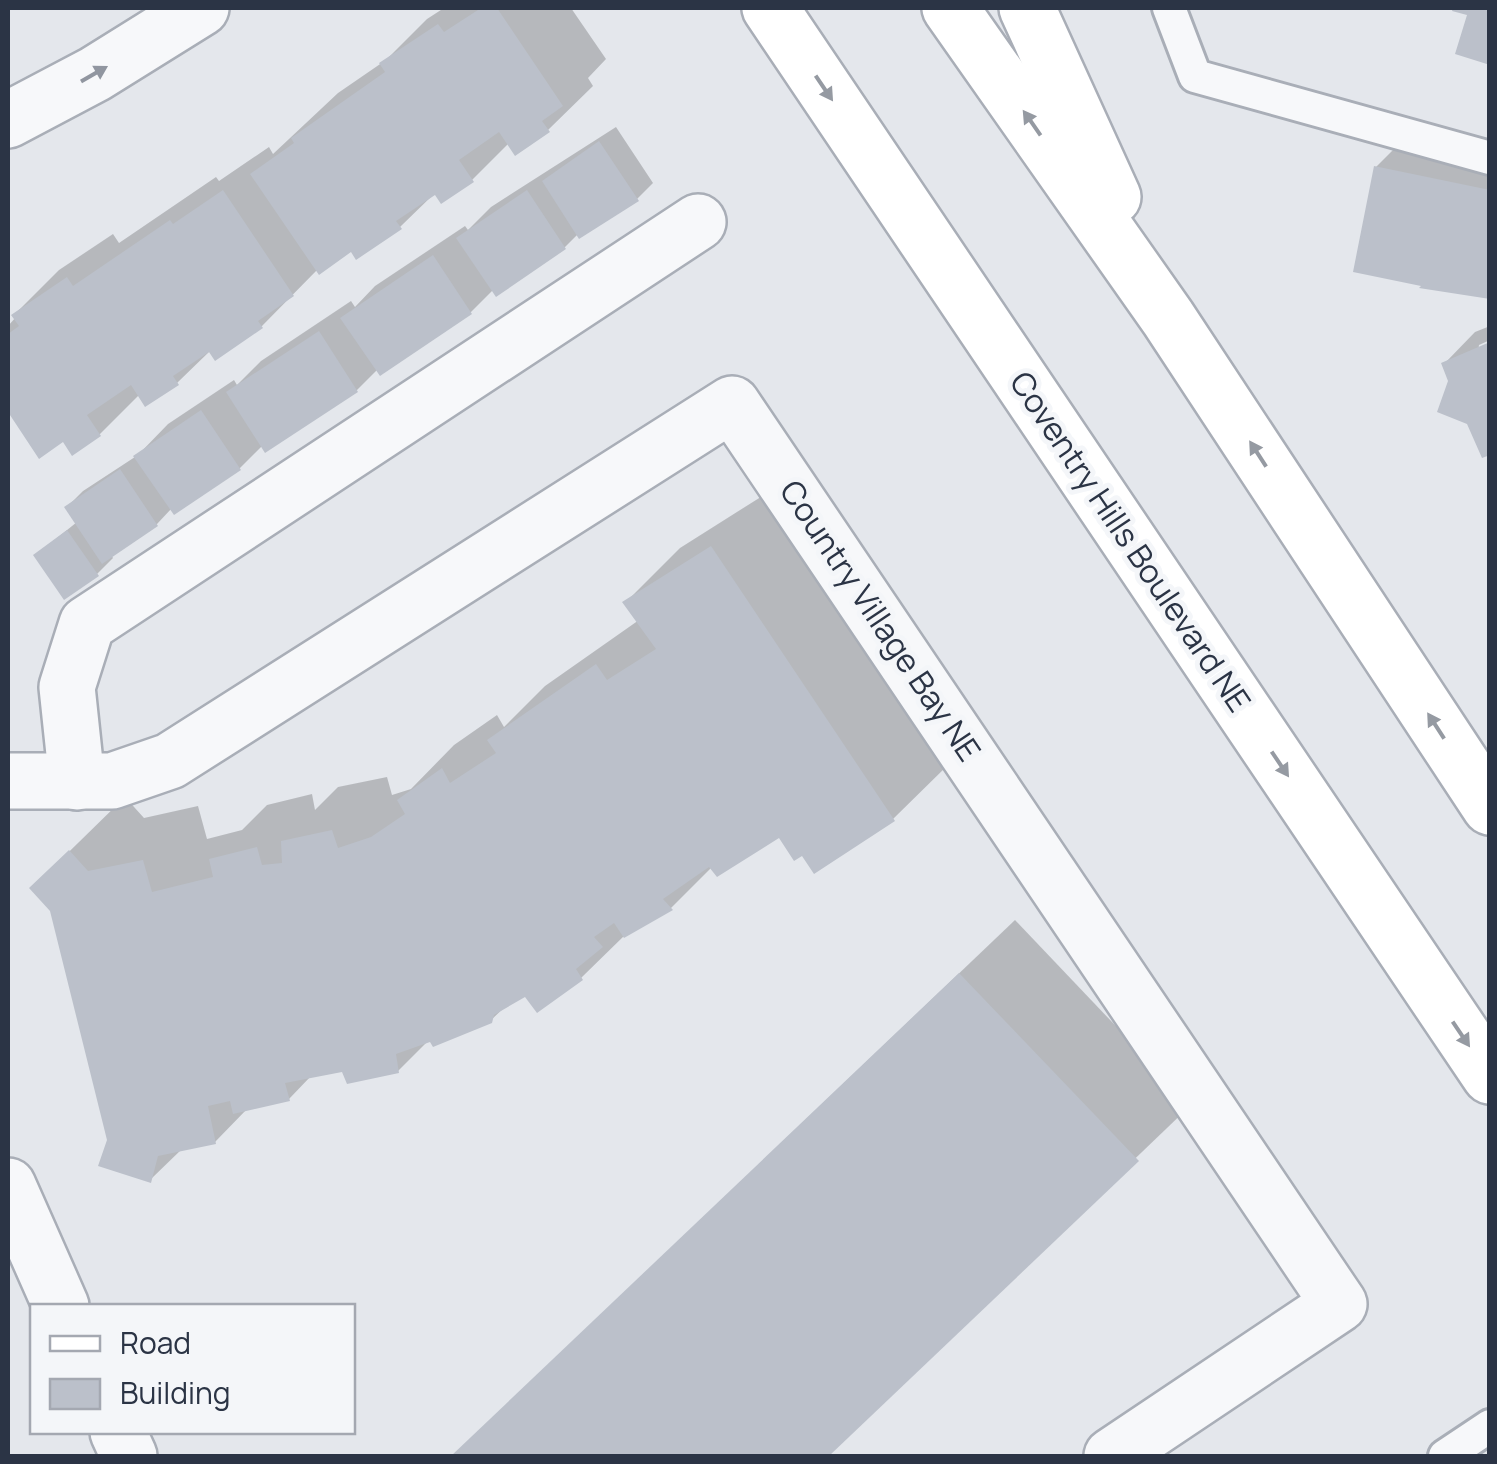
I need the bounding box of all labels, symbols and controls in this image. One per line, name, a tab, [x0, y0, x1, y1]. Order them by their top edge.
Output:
one-way arrow	[80, 66, 108, 84]
one-way arrow	[814, 75, 833, 102]
one-way arrow	[1022, 110, 1042, 137]
street label: Coventry Hills Boulevard NE	[1000, 363, 1261, 720]
one-way arrow	[1249, 440, 1267, 468]
street label: Country Village Bay NE	[770, 471, 991, 770]
one-way arrow	[1427, 712, 1446, 739]
one-way arrow	[1270, 751, 1288, 778]
one-way arrow	[1452, 1020, 1470, 1047]
legend	[30, 1304, 355, 1434]
text: Road	[120, 1322, 191, 1363]
text: Building	[120, 1372, 231, 1413]

